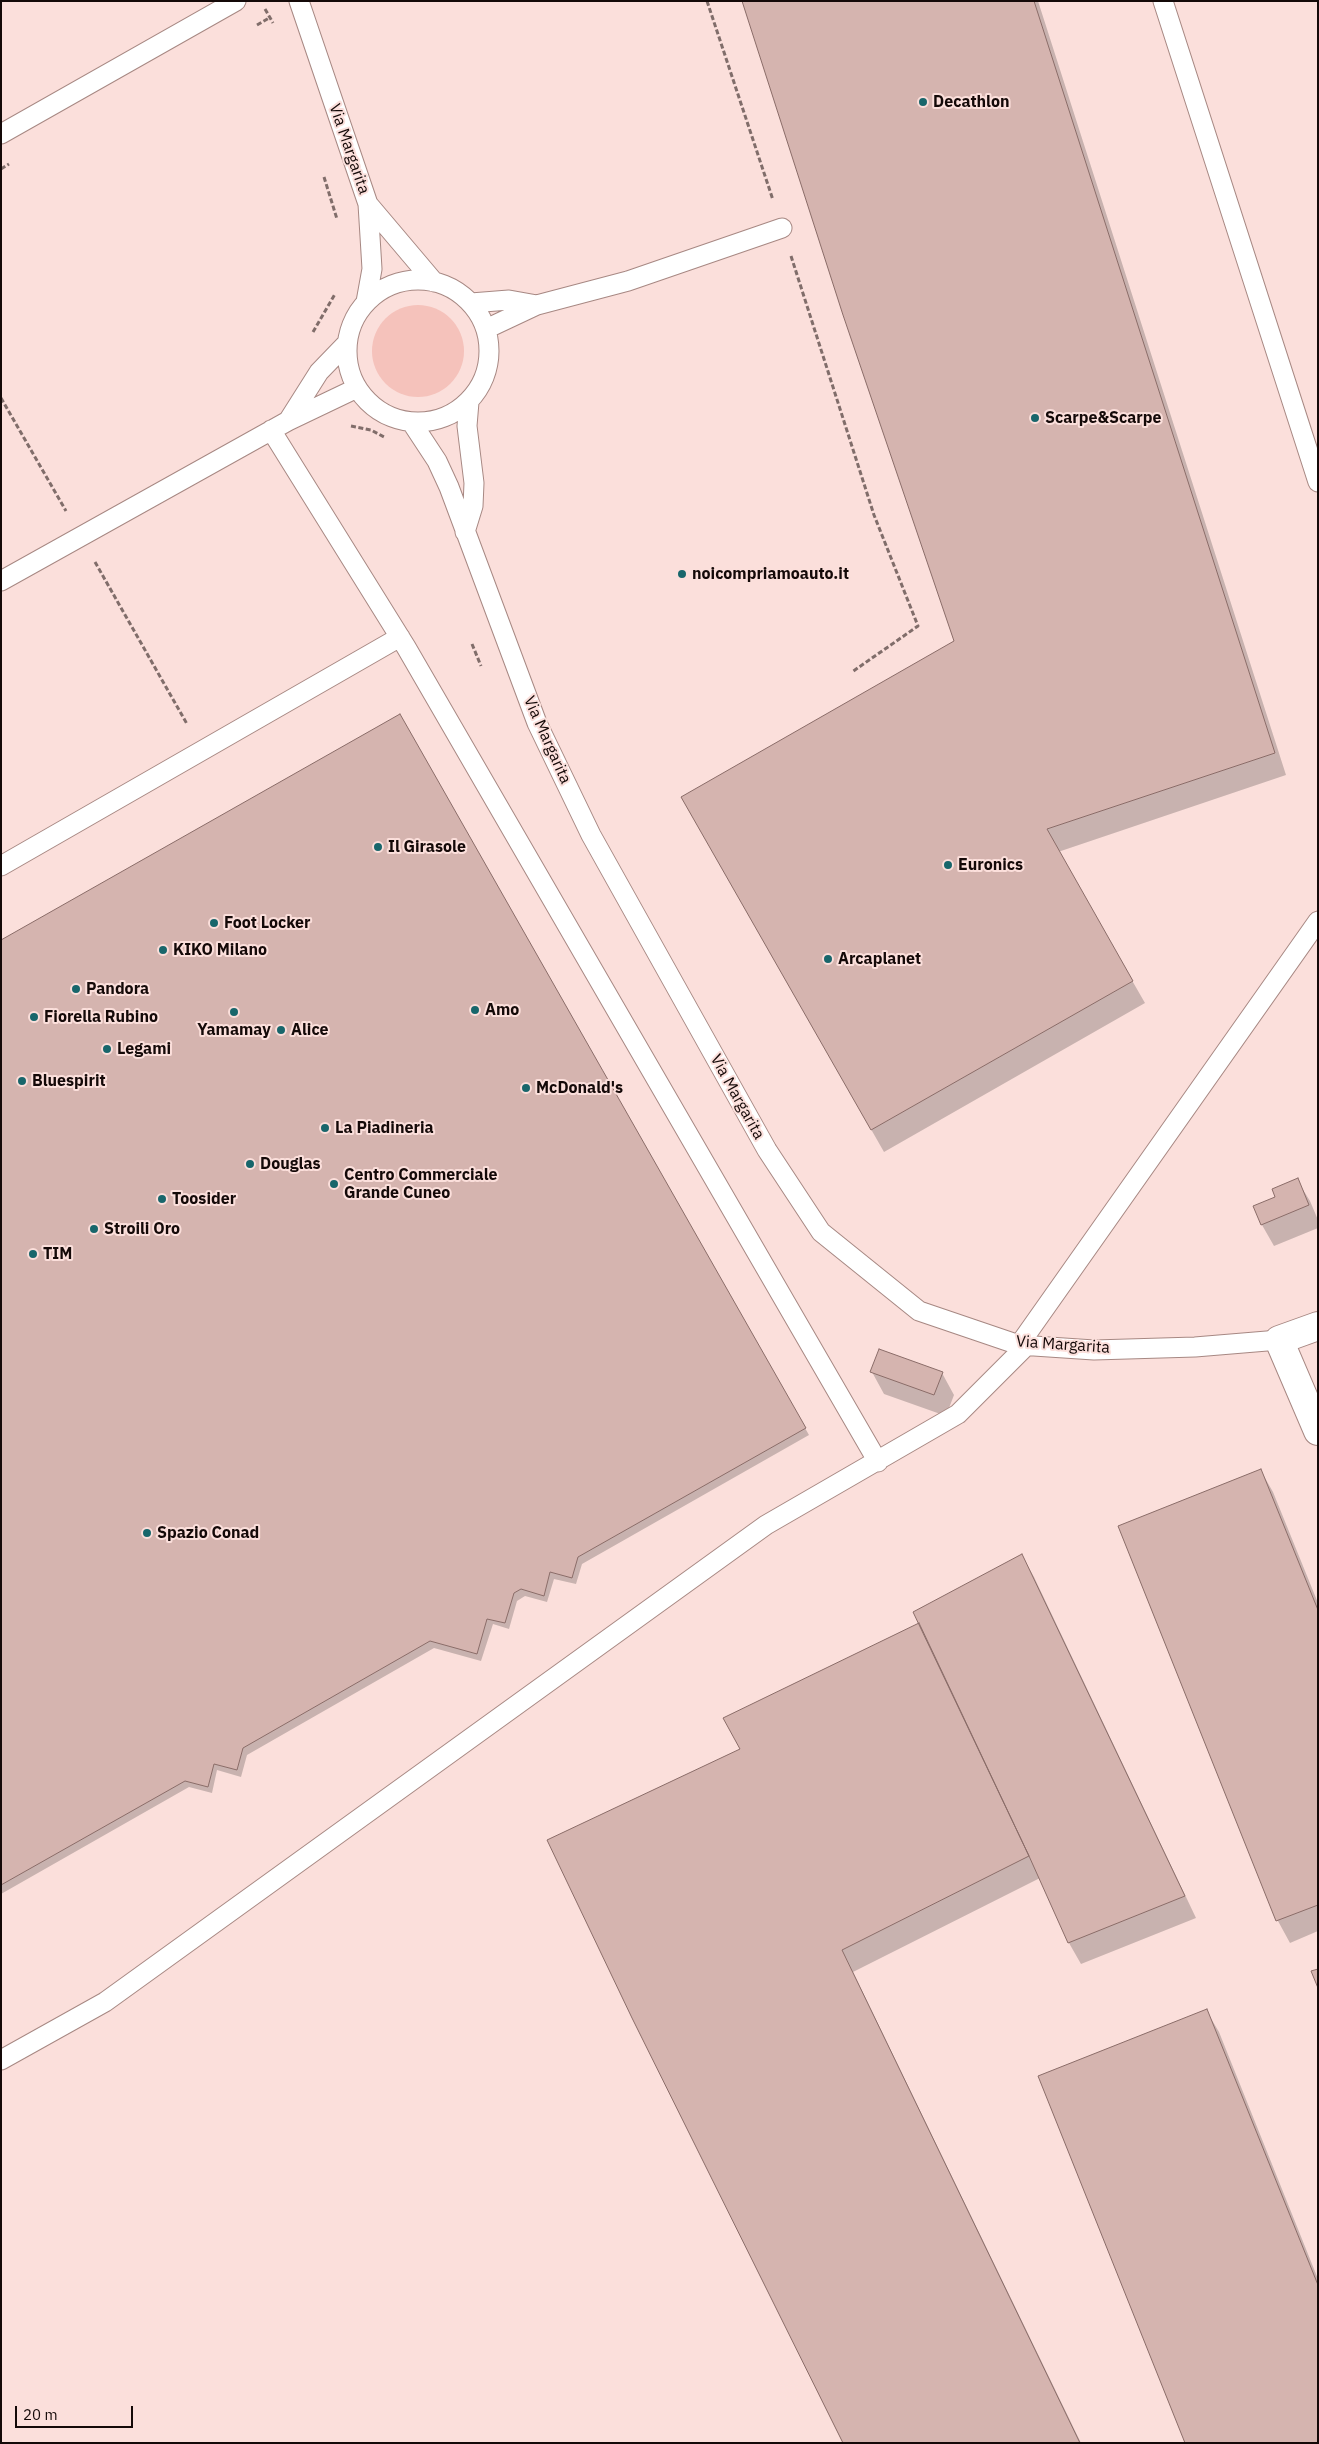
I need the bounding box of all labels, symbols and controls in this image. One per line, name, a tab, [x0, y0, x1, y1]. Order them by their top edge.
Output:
place label: Decathlon	[933, 92, 1009, 112]
marker: Decathlon	[917, 96, 929, 108]
street label: Via Margarita	[325, 101, 373, 197]
place label: Scarpe&Scarpe	[1045, 408, 1162, 428]
marker: Scarpe&Scarpe	[1029, 412, 1041, 424]
place label: noicompriamoauto.it	[692, 564, 849, 584]
marker: noicompriamoauto.it	[676, 568, 688, 580]
street label: Via Margarita	[519, 693, 575, 787]
place label: Il Girasole	[388, 837, 466, 857]
marker: Il Girasole	[372, 841, 384, 853]
place label: Euronics	[958, 855, 1023, 875]
marker: Euronics	[942, 859, 954, 871]
place label: Foot Locker	[224, 913, 311, 933]
marker: Foot Locker	[208, 917, 220, 929]
place label: KIKO Milano	[173, 940, 267, 960]
marker: KIKO Milano	[157, 944, 169, 956]
place label: Arcaplanet	[838, 949, 921, 969]
marker: Arcaplanet	[822, 953, 834, 965]
place label: Pandora	[86, 979, 149, 999]
marker: Pandora	[70, 983, 82, 995]
place label: Amo	[485, 1000, 519, 1020]
marker: Amo	[469, 1004, 481, 1016]
marker: Yamamay	[228, 1006, 240, 1018]
place label: Fiorella Rubino	[44, 1007, 158, 1027]
marker: Fiorella Rubino	[28, 1011, 40, 1023]
place label: Yamamay	[197, 1020, 271, 1040]
place label: Alice	[291, 1020, 329, 1040]
marker: Alice	[275, 1024, 287, 1036]
place label: Legami	[117, 1039, 171, 1059]
marker: Legami	[101, 1043, 113, 1055]
street label: Via Margarita	[706, 1051, 768, 1143]
place label: Bluespirit	[32, 1071, 106, 1091]
marker: Bluespirit	[16, 1075, 28, 1087]
place label: McDonald's	[536, 1078, 623, 1098]
marker: McDonald's	[520, 1082, 532, 1094]
place label: La Piadineria	[335, 1118, 434, 1138]
marker: La Piadineria	[319, 1122, 331, 1134]
place label: Douglas	[260, 1154, 321, 1174]
marker: Douglas	[244, 1158, 256, 1170]
place label: Centro Commerciale Grande Cuneo	[344, 1165, 497, 1203]
marker: Centro Commerciale Grande Cuneo	[328, 1178, 340, 1190]
place label: Toosider	[172, 1189, 236, 1209]
marker: Toosider	[156, 1193, 168, 1205]
place label: Stroili Oro	[104, 1219, 180, 1239]
marker: Stroili Oro	[88, 1223, 100, 1235]
place label: TIM	[43, 1244, 72, 1264]
marker: TIM	[27, 1248, 39, 1260]
street label: Via Margarita	[1015, 1332, 1111, 1358]
place label: Spazio Conad	[157, 1523, 259, 1543]
marker: Spazio Conad	[141, 1527, 153, 1539]
scale bar	[18, 2396, 135, 2428]
text: 20 m	[23, 2405, 58, 2424]

